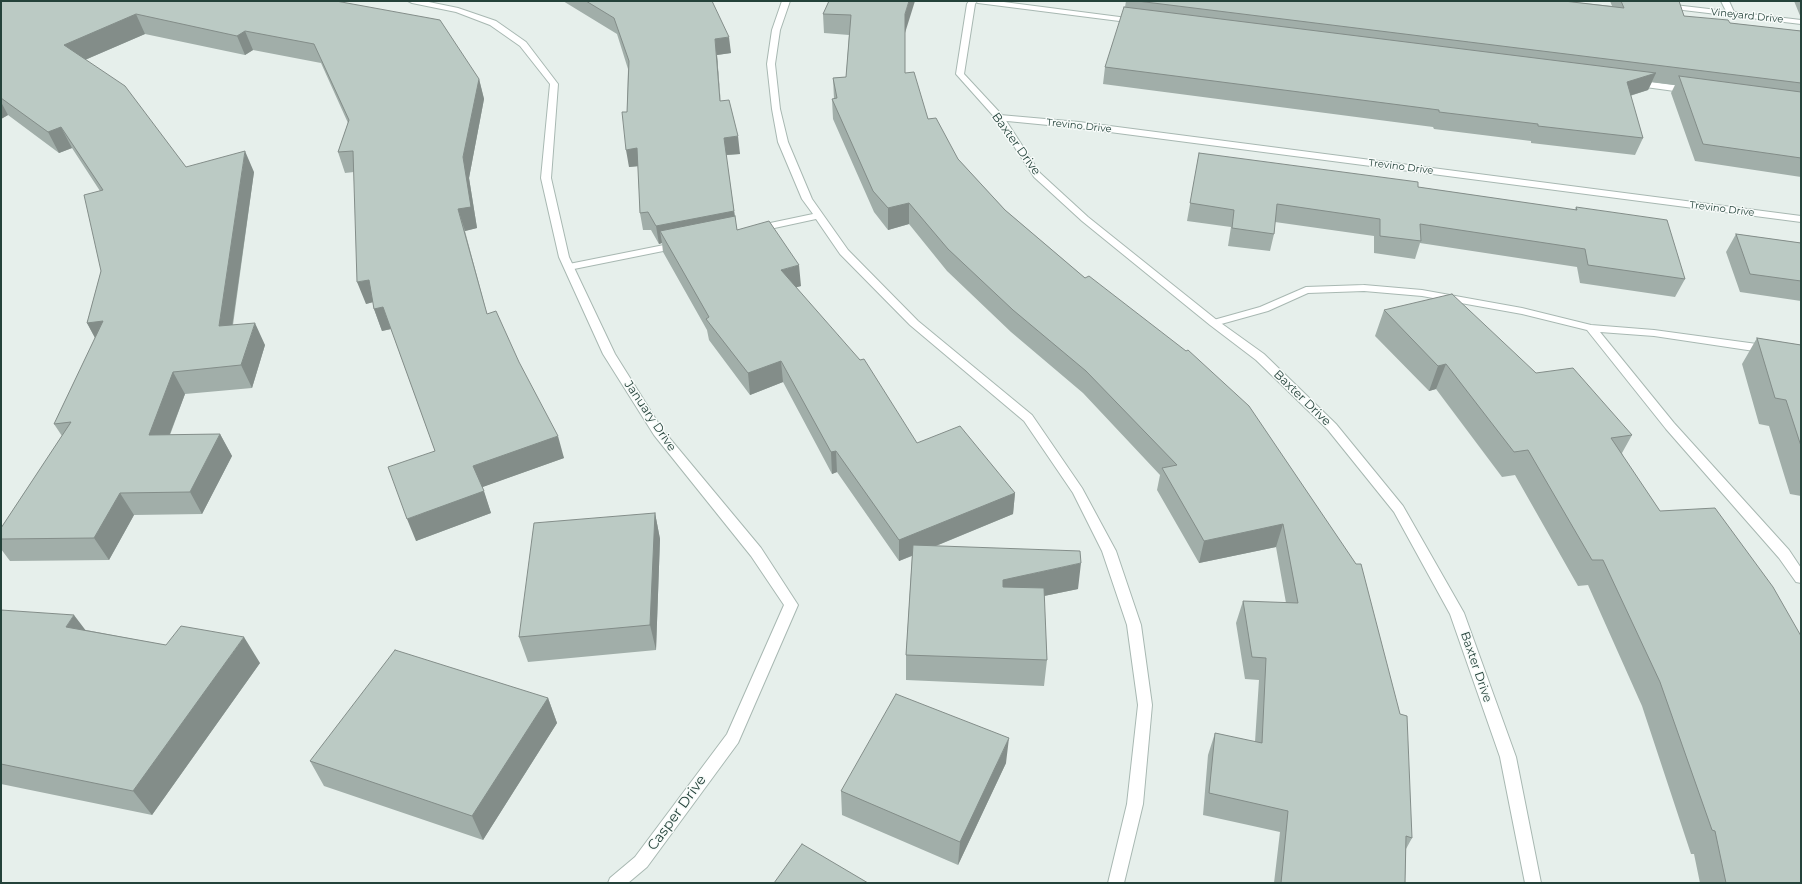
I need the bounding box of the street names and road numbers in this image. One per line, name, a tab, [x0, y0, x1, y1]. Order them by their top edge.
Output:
street label: Vineyard Drive	[1710, 6, 1784, 26]
street label: Baxter Drive	[988, 110, 1044, 178]
street label: Trevino Drive	[1046, 117, 1112, 135]
street label: Trevino Drive	[1368, 157, 1434, 177]
street label: Trevino Drive	[1689, 199, 1755, 219]
street label: Baxter Drive	[1270, 367, 1334, 429]
street label: January Drive	[621, 378, 679, 454]
street label: Baxter Drive	[1457, 630, 1495, 704]
street label: Casper Drive	[644, 772, 710, 854]

